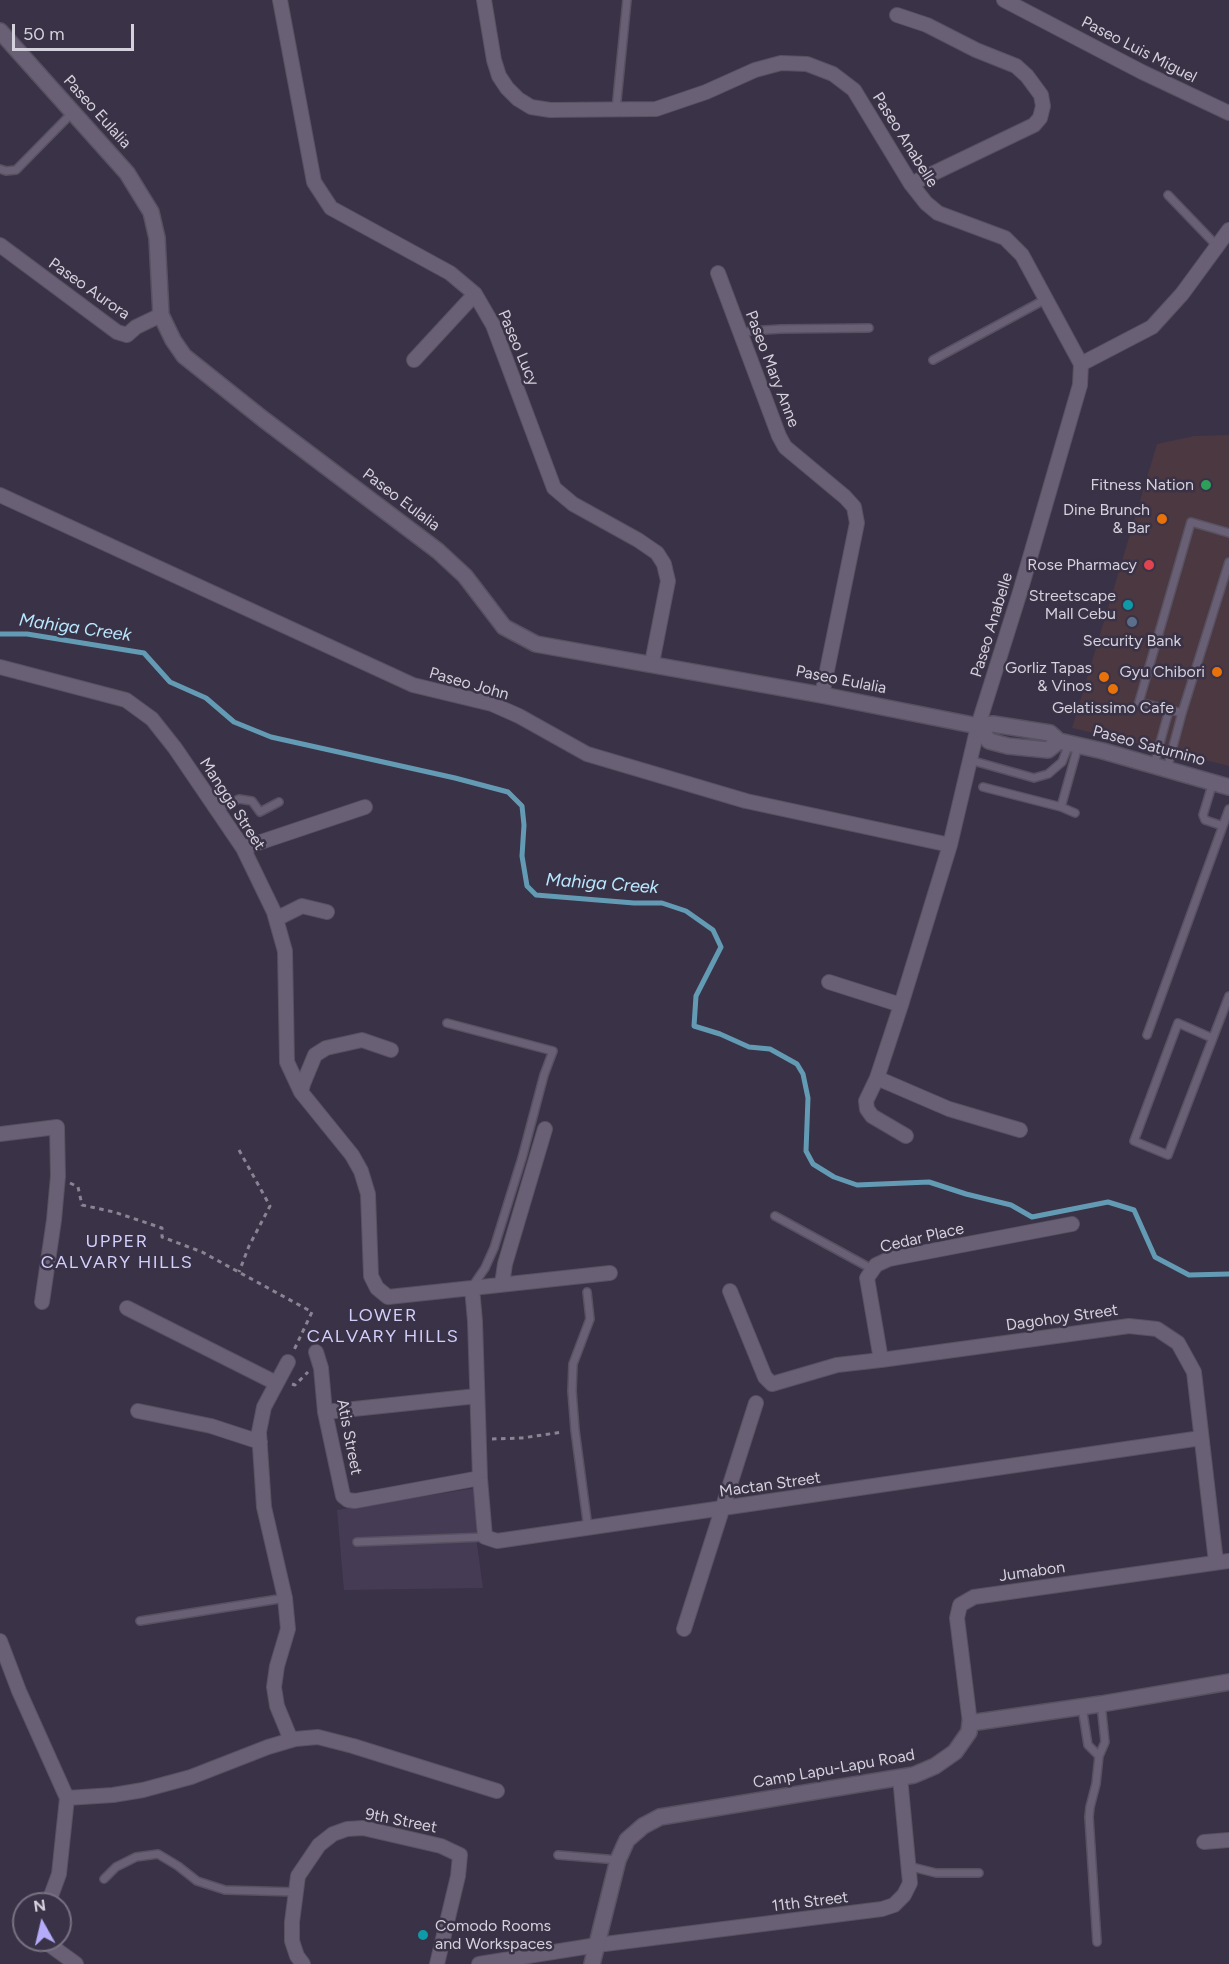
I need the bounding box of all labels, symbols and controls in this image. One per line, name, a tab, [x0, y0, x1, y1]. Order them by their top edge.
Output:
scale bar	[15, 12, 136, 50]
street label: Paseo Luis Miguel	[1078, 13, 1200, 87]
text: 50 m	[23, 23, 65, 45]
street label: Paseo Eulalia	[59, 71, 135, 153]
street label: Paseo Anabelle	[868, 89, 942, 191]
street label: Paseo Aurora	[45, 254, 133, 324]
street label: Paseo Lucy	[493, 307, 543, 389]
street label: Paseo Mary Anne	[741, 308, 803, 430]
street label: Paseo Eulalia	[358, 465, 444, 535]
place label: Fitness Nation	[1091, 475, 1194, 495]
marker: Fitness Nation	[1199, 478, 1213, 492]
place label: Dine Brunch & Bar	[1063, 500, 1150, 538]
marker: Dine Brunch & Bar	[1155, 512, 1169, 526]
place label: Rose Pharmacy	[1027, 555, 1137, 575]
marker: Rose Pharmacy	[1142, 558, 1156, 572]
street label: Paseo Anabelle	[967, 570, 1017, 680]
place label: Streetscape Mall Cebu	[1029, 586, 1116, 624]
marker: Streetscape Mall Cebu	[1121, 598, 1135, 612]
water label: Mahiga Creek	[17, 609, 133, 647]
marker: Security Bank	[1125, 615, 1139, 629]
place label: Security Bank	[1083, 631, 1181, 651]
place label: Gorliz Tapas & Vinos	[1005, 658, 1092, 696]
street label: Paseo Eulalia	[794, 662, 888, 698]
place label: Gyu Chibori	[1120, 662, 1205, 682]
street label: Paseo John	[427, 663, 511, 705]
marker: Gyu Chibori	[1210, 665, 1224, 679]
marker: Gorliz Tapas & Vinos	[1097, 670, 1111, 684]
marker: Gelatissimo Cafe	[1106, 682, 1120, 696]
place label: Gelatissimo Cafe	[1052, 698, 1174, 718]
street label: Paseo Saturnino	[1091, 722, 1207, 770]
street label: Mangga Street	[195, 754, 269, 854]
water label: Mahiga Creek	[545, 869, 659, 899]
street label: Cedar Place	[878, 1219, 966, 1257]
district label: UPPER CALVARY HILLS	[41, 1231, 193, 1274]
street label: Dagohoy Street	[1005, 1301, 1119, 1335]
district label: LOWER CALVARY HILLS	[307, 1305, 459, 1348]
street label: Atis Street	[332, 1397, 366, 1477]
street label: Mactan Street	[718, 1468, 822, 1502]
street label: Jumabon	[998, 1558, 1066, 1586]
street label: Camp Lapu-Lapu Road	[752, 1745, 916, 1793]
street label: 9th Street	[363, 1805, 439, 1837]
street label: 11th Street	[771, 1888, 849, 1916]
north arrow	[12, 1892, 72, 1952]
text: N	[32, 1895, 47, 1916]
place label: Comodo Rooms and Workspaces	[435, 1916, 552, 1954]
marker: Comodo Rooms and Workspaces	[416, 1928, 430, 1942]

